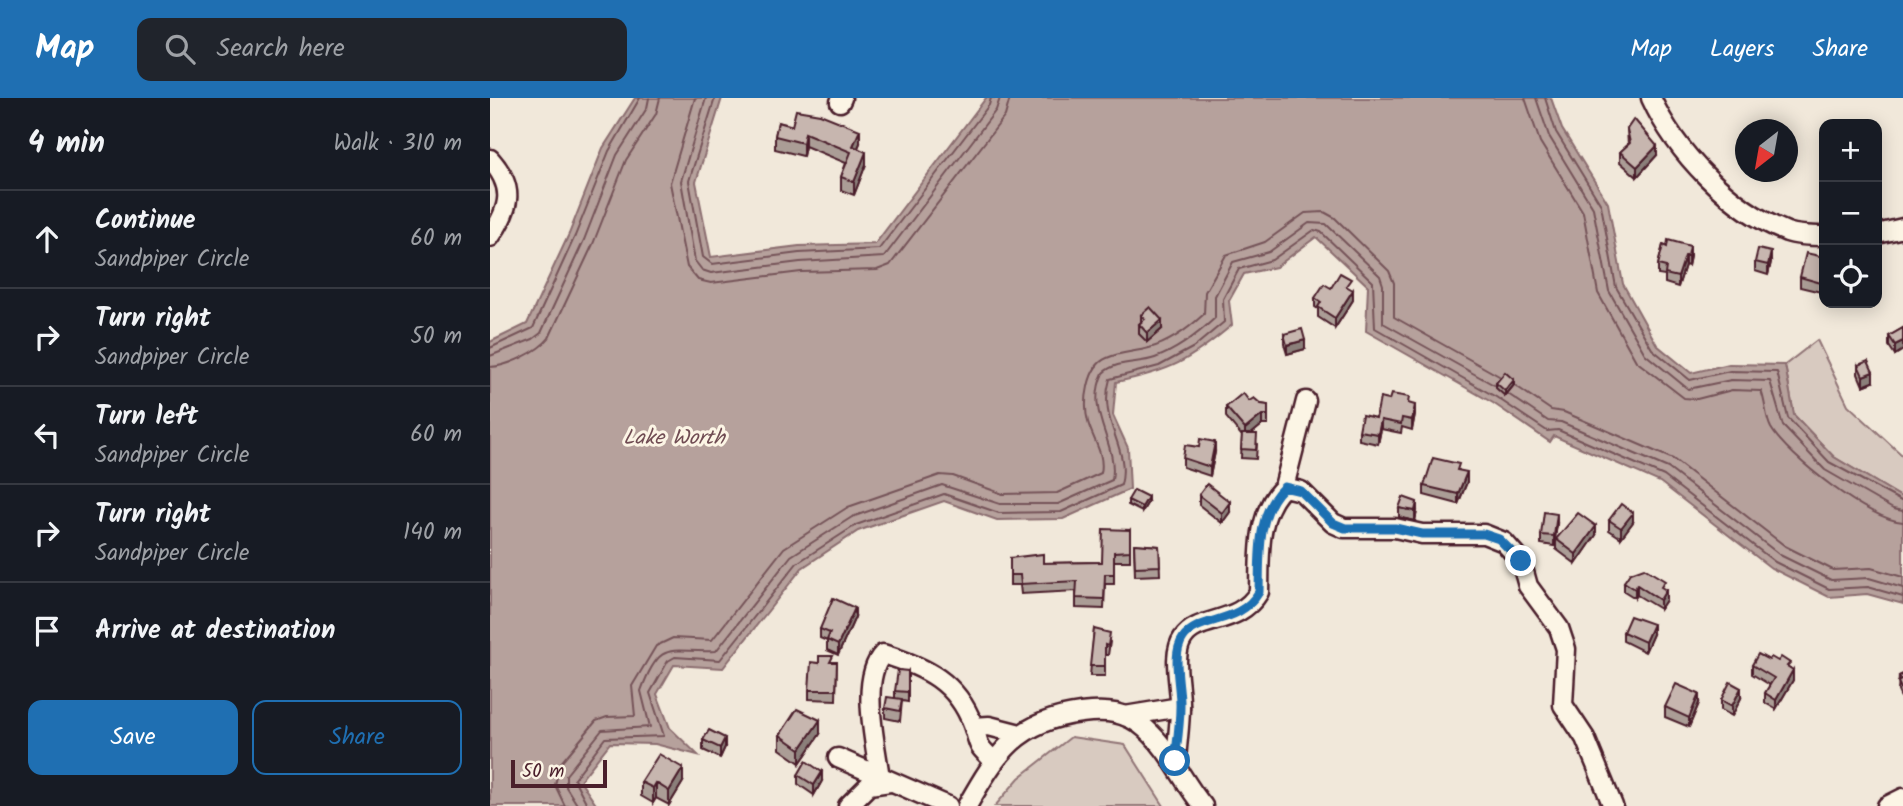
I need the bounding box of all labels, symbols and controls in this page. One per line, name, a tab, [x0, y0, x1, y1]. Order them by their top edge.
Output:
search box	[137, 18, 627, 81]
text: Map	[35, 23, 95, 76]
text: Search here	[217, 28, 345, 70]
icon: search	[161, 30, 199, 68]
text: Map	[1630, 30, 1672, 69]
text: Layers	[1710, 30, 1774, 69]
text: Share	[1812, 30, 1868, 69]
north arrow	[1735, 119, 1798, 182]
map controls	[1819, 119, 1882, 308]
button: +	[1819, 119, 1882, 182]
text: 4 min	[28, 120, 105, 168]
text: Walk · 310 m	[334, 126, 462, 162]
button: −	[1819, 182, 1882, 245]
text: Continue	[95, 200, 196, 242]
icon: ahead	[28, 220, 66, 258]
text: 60 m	[410, 221, 462, 257]
text: Sandpiper Circle	[95, 242, 249, 278]
button: locate	[1819, 245, 1882, 308]
text: Turn right	[95, 298, 211, 340]
icon: right	[28, 318, 66, 356]
text: 50 m	[411, 319, 462, 355]
text: Sandpiper Circle	[95, 340, 249, 376]
text: Turn left	[95, 396, 198, 438]
icon: left	[28, 416, 66, 454]
text: 60 m	[410, 417, 462, 453]
water label: Lake Worth	[623, 422, 726, 455]
text: Sandpiper Circle	[95, 438, 249, 474]
text: Turn right	[95, 494, 211, 536]
icon: right	[28, 514, 66, 552]
text: 140 m	[403, 515, 462, 551]
text: Sandpiper Circle	[95, 536, 249, 572]
route end	[1505, 545, 1536, 576]
text: Arrive at destination	[95, 610, 335, 652]
icon: arrive	[28, 612, 66, 650]
button: Save	[28, 700, 238, 775]
button: Share	[252, 700, 462, 775]
route start	[1159, 745, 1190, 776]
scale bar	[511, 757, 607, 789]
text: 50 m	[522, 757, 564, 787]

